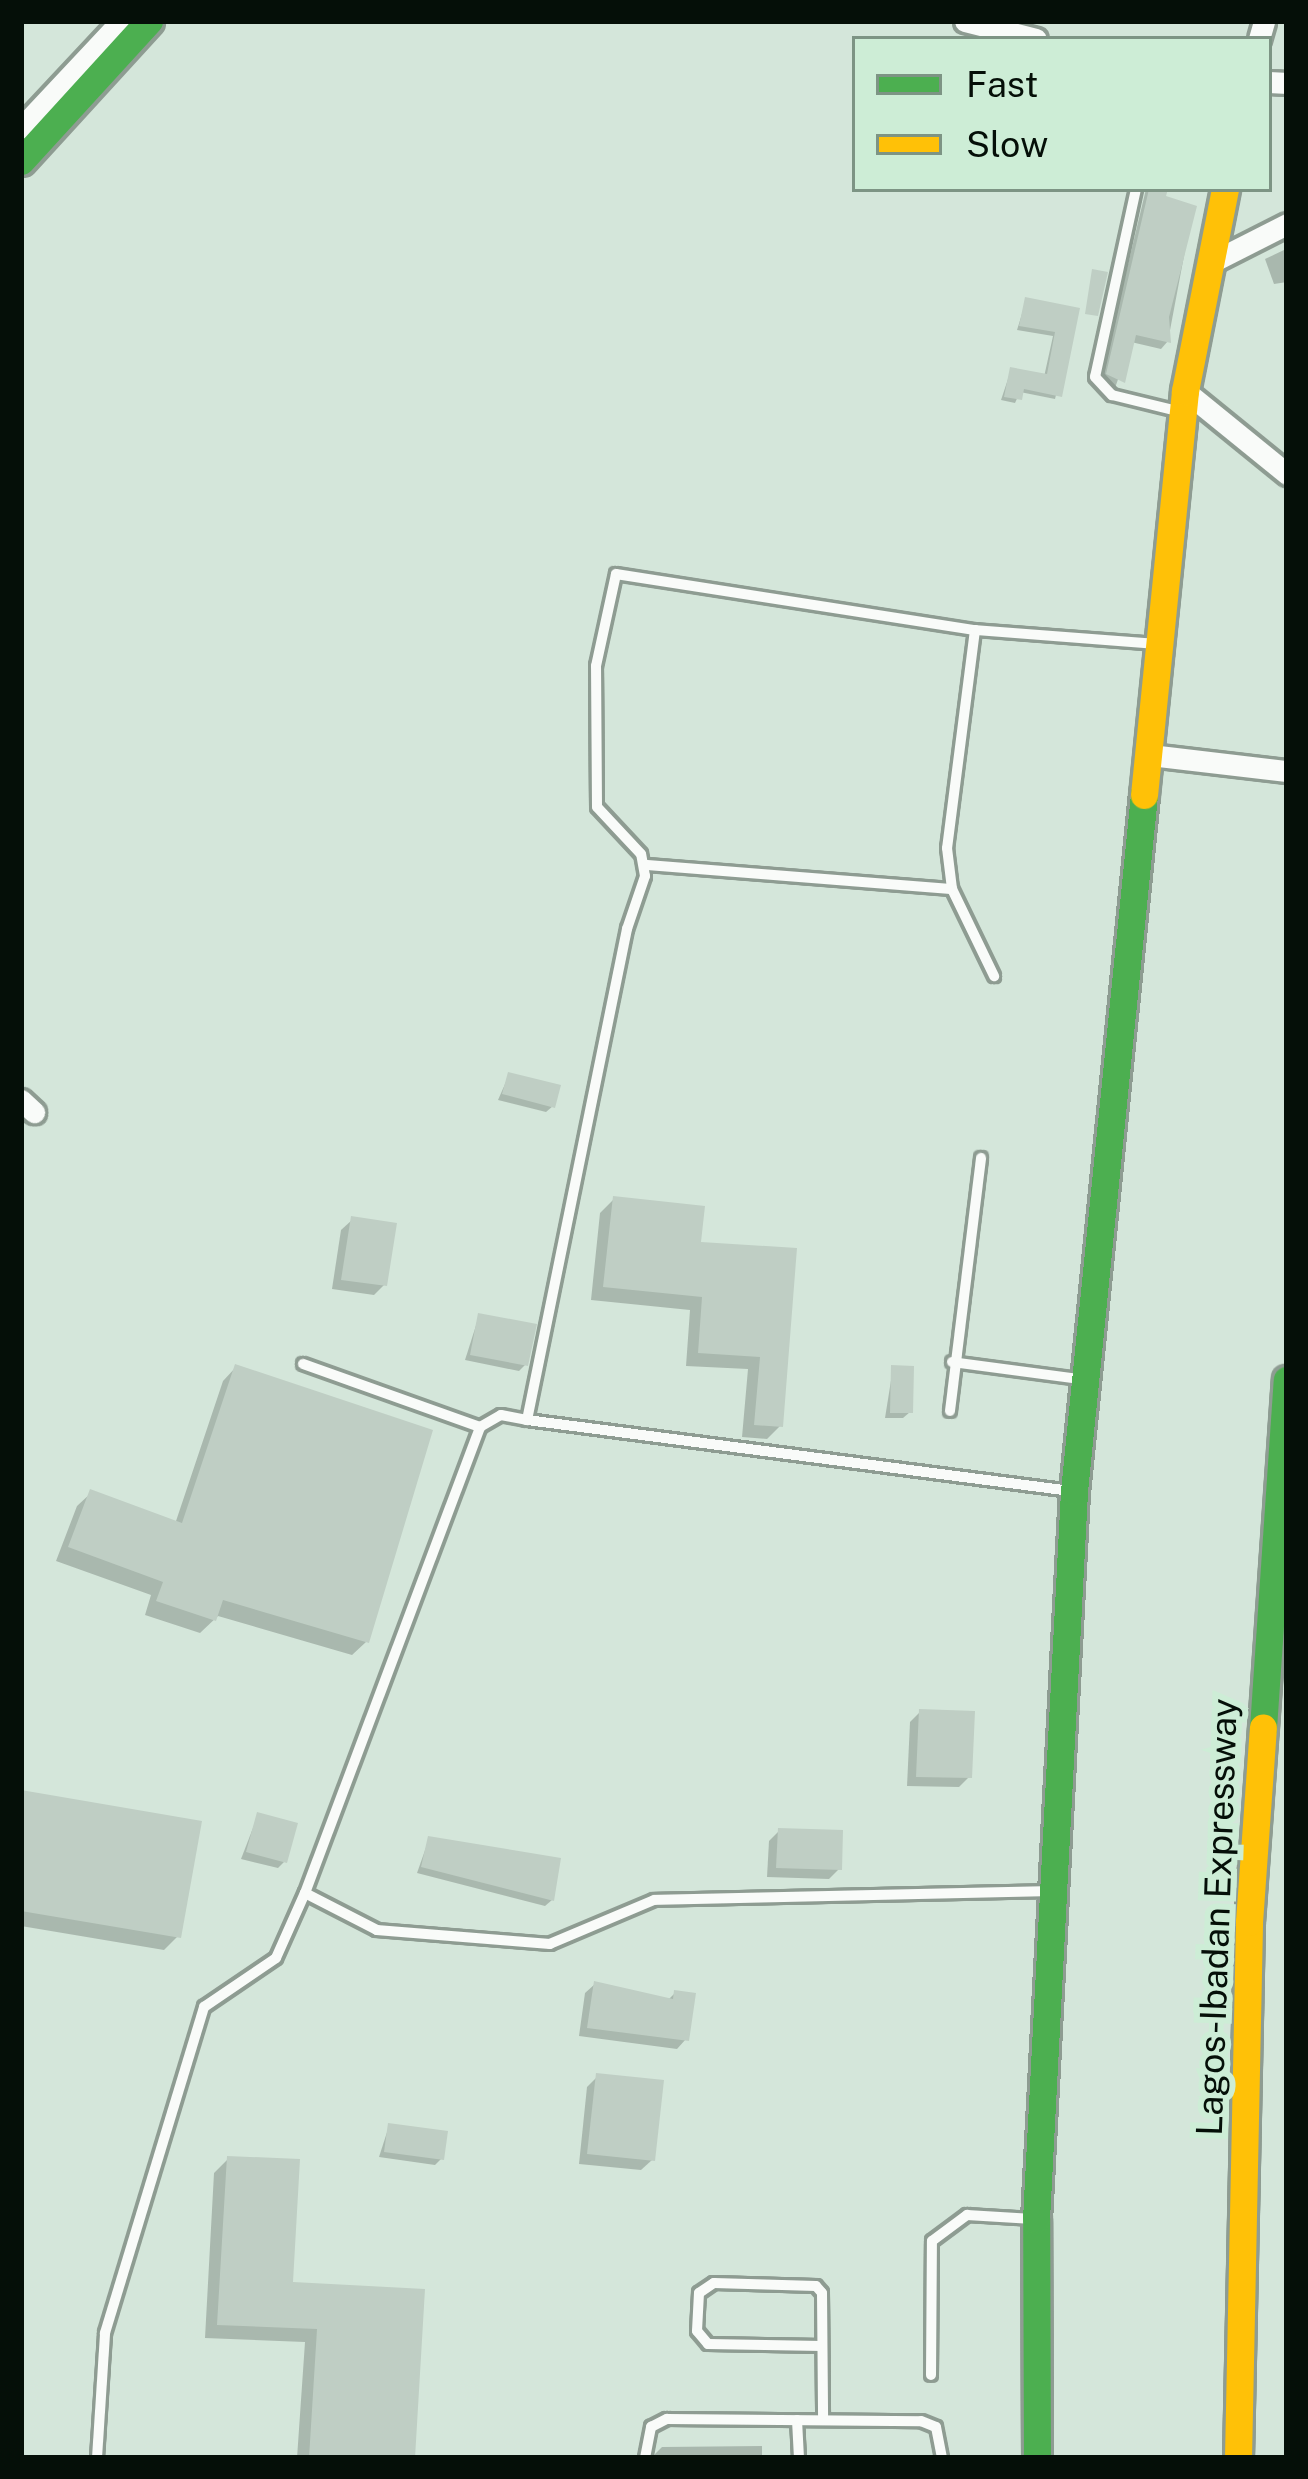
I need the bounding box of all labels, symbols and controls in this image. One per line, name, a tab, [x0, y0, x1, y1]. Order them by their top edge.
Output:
legend	[852, 36, 1272, 192]
text: Fast	[966, 63, 1039, 105]
text: Slow	[966, 123, 1048, 165]
street label: Lagos-Ibadan Expressway	[1188, 1697, 1246, 2137]

